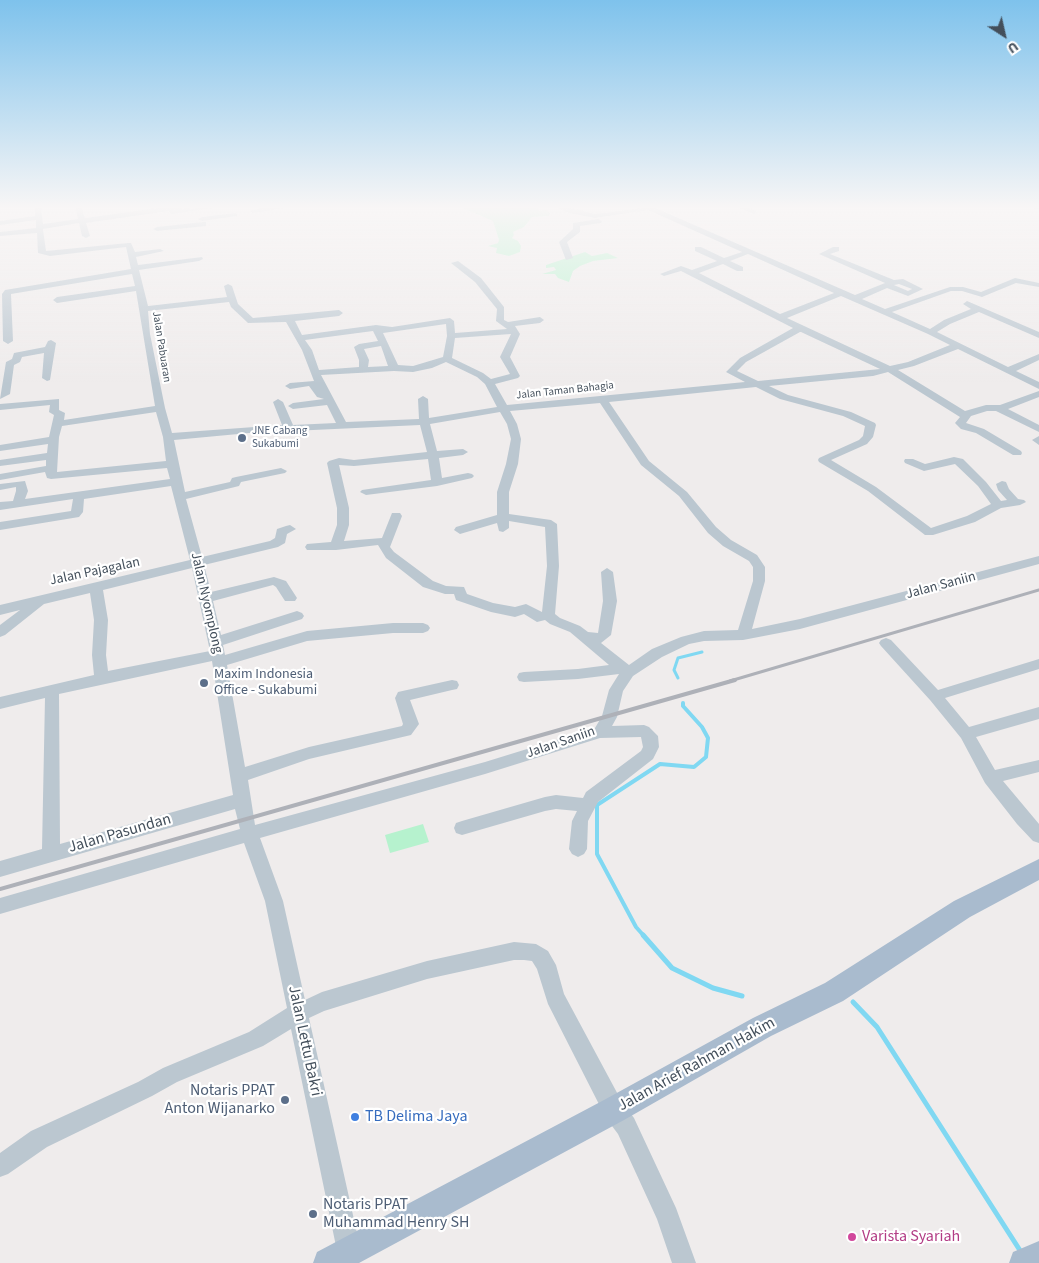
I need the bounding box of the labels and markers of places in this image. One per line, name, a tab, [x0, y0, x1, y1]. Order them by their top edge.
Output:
place label: JNE Cabang Sukabumi	[252, 425, 307, 451]
marker: JNE Cabang Sukabumi	[236, 432, 248, 444]
place label: Maxim Indonesia Office - Sukabumi	[214, 667, 317, 700]
marker: Maxim Indonesia Office - Sukabumi	[198, 677, 210, 689]
place label: Notaris PPAT Anton Wijanarko	[165, 1081, 275, 1119]
marker: Notaris PPAT Anton Wijanarko	[279, 1094, 291, 1106]
place label: TB Delima Jaya	[365, 1107, 467, 1127]
marker: TB Delima Jaya	[349, 1111, 361, 1123]
place label: Notaris PPAT Muhammad Henry SH	[323, 1195, 470, 1233]
marker: Notaris PPAT Muhammad Henry SH	[307, 1208, 319, 1220]
place label: Varista Syariah	[862, 1227, 960, 1247]
marker: Varista Syariah	[846, 1231, 858, 1243]

